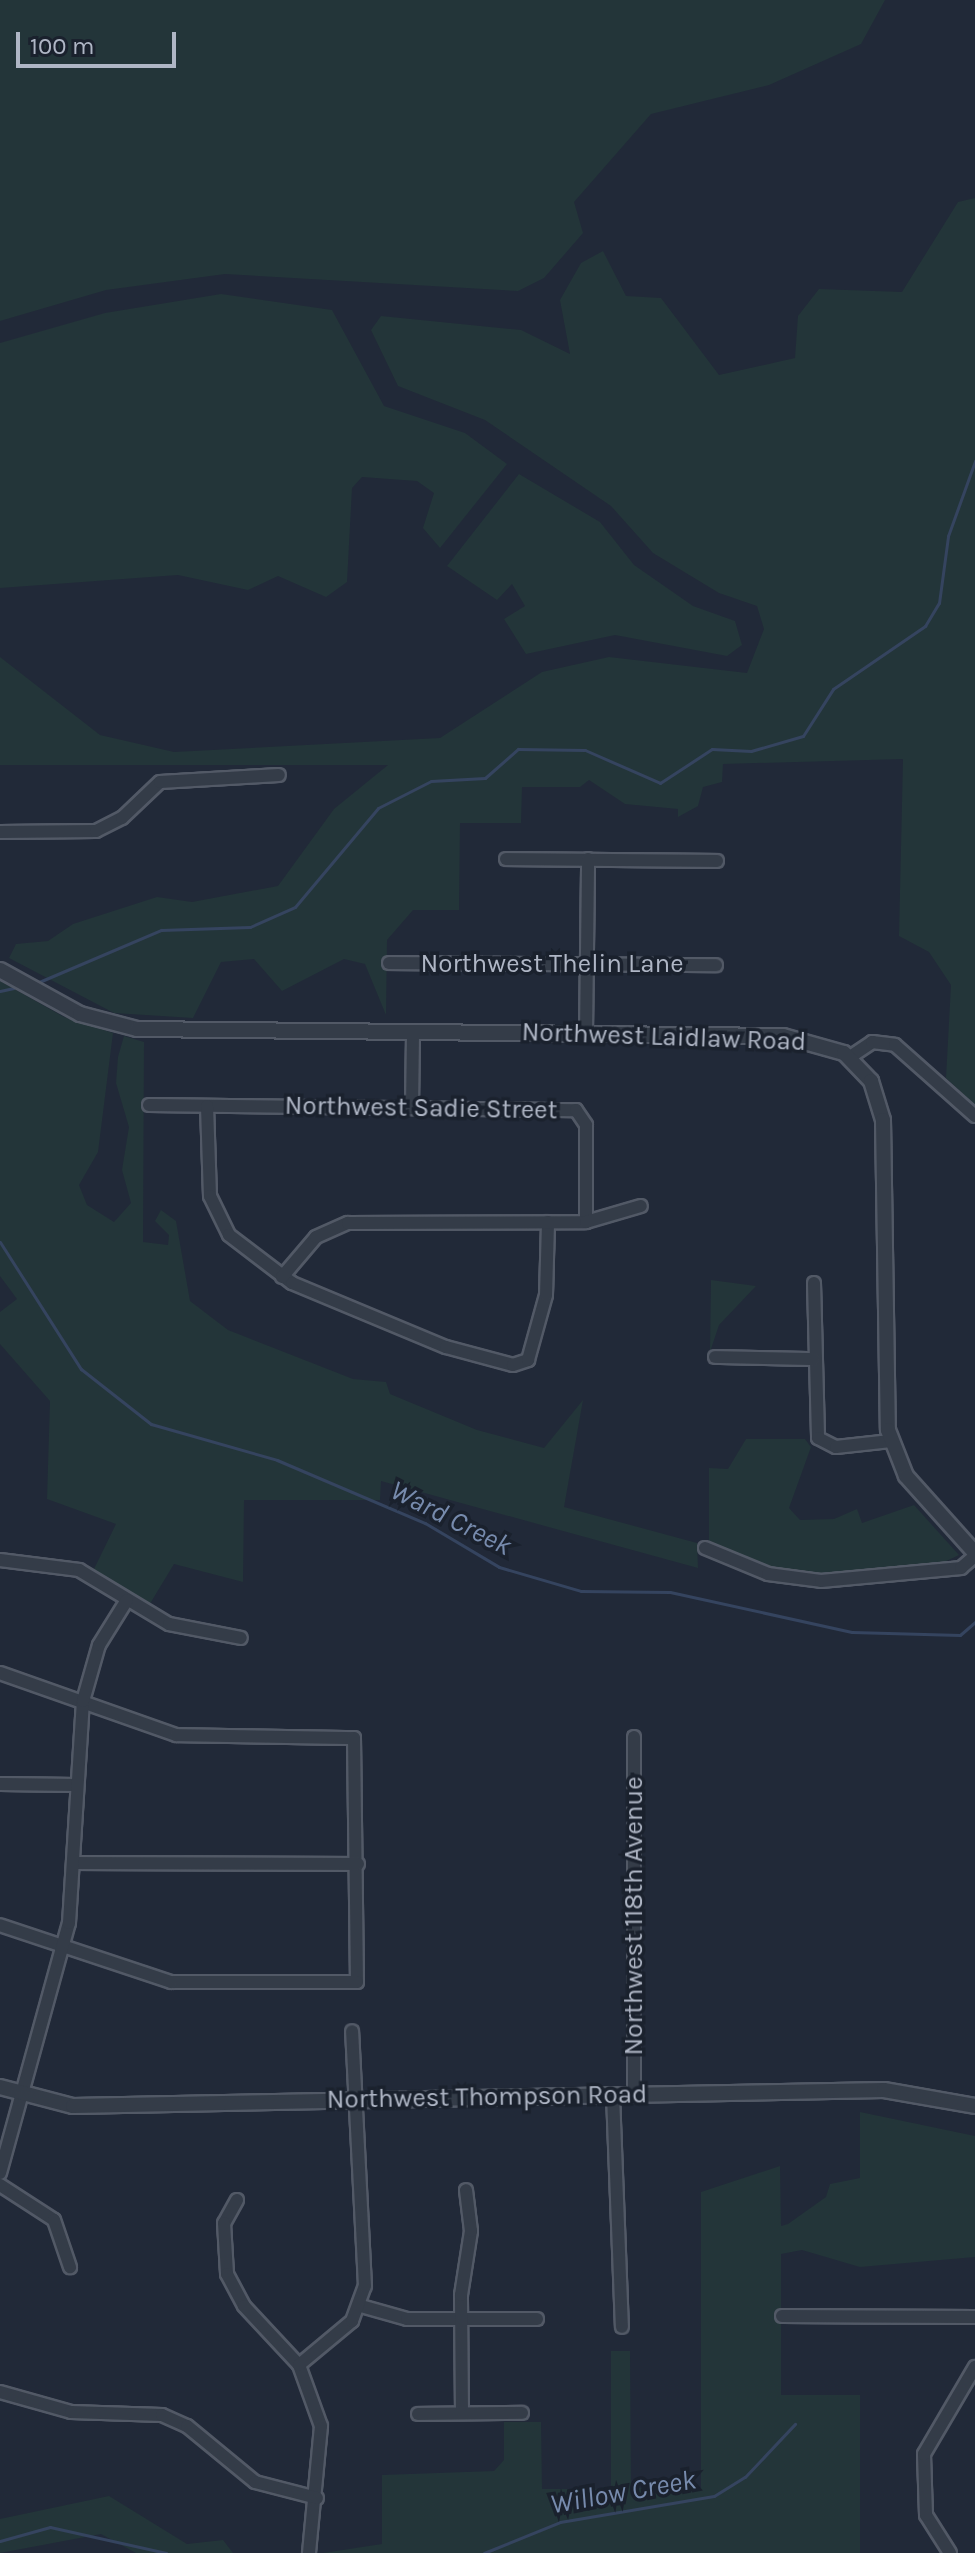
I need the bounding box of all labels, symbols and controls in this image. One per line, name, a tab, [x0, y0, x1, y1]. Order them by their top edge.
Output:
scale bar	[20, 16, 180, 66]
text: 100 m	[30, 32, 95, 60]
street label: Northwest Thelin Lane	[420, 948, 684, 980]
street label: Northwest Laidlaw Road	[521, 1016, 807, 1058]
street label: Northwest Sadie Street	[284, 1090, 558, 1126]
water label: Ward Creek	[385, 1473, 517, 1563]
street label: Northwest 118th Avenue	[618, 1776, 650, 2056]
street label: Northwest Thompson Road	[326, 2079, 648, 2115]
water label: Willow Creek	[548, 2463, 698, 2521]

